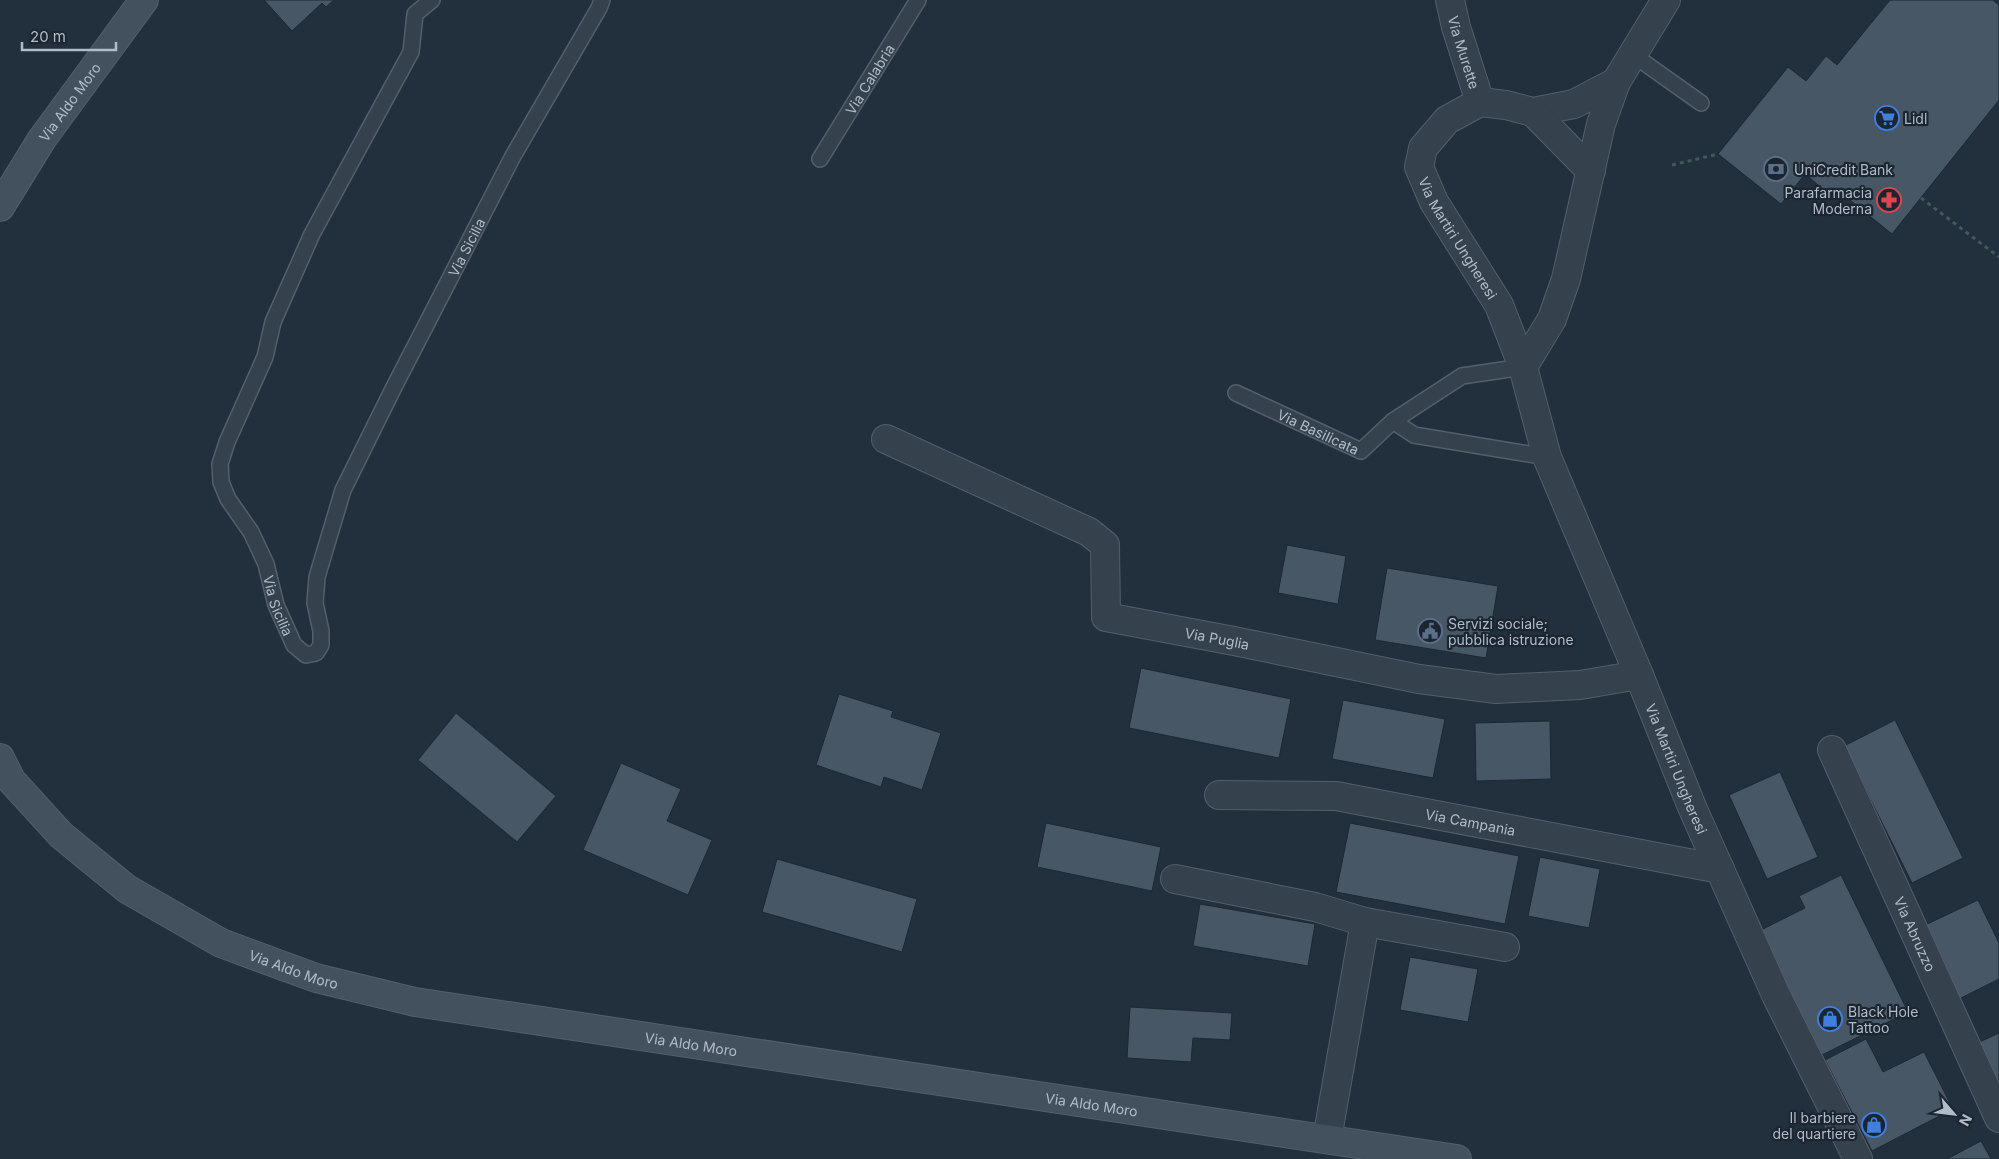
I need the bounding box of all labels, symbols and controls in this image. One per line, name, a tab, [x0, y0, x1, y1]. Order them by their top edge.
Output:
street label: Via Murette	[1445, 14, 1484, 91]
scale bar	[22, 20, 116, 52]
text: 20 m	[30, 27, 66, 46]
street label: Via Calabria	[841, 41, 897, 117]
street label: Via Aldo Moro	[35, 59, 104, 145]
supermarket icon: Lidl	[1874, 105, 1900, 131]
place label: Lidl	[1904, 110, 1927, 127]
bank icon: UniCredit Bank	[1763, 156, 1789, 182]
place label: UniCredit Bank	[1794, 161, 1893, 178]
street label: Via Martiri Ungheresi	[1416, 174, 1501, 302]
place label: Parafarmacia Moderna	[1784, 184, 1872, 217]
pharmacy icon: Parafarmacia Moderna	[1876, 187, 1902, 213]
street label: Via Sicilia	[444, 215, 488, 279]
street label: Via Basilicata	[1275, 405, 1362, 458]
street label: Via Sicilia	[260, 573, 297, 638]
place label: Servizi sociale; pubblica istruzione	[1448, 615, 1574, 648]
public building icon: Servizi sociale; pubblica istruzione	[1417, 618, 1443, 644]
street label: Via Puglia	[1183, 623, 1251, 652]
street label: Via Martiri Ungheresi	[1643, 701, 1711, 836]
street label: Via Campania	[1424, 805, 1517, 838]
street label: Via Abruzzo	[1891, 894, 1940, 974]
street label: Via Aldo Moro	[247, 946, 340, 992]
place label: Black Hole Tattoo	[1848, 1003, 1918, 1036]
shop icon: Black Hole Tattoo	[1817, 1006, 1843, 1032]
street label: Via Aldo Moro	[644, 1028, 739, 1059]
street label: Via Aldo Moro	[1044, 1089, 1139, 1119]
north arrow	[1929, 1089, 1979, 1139]
place label: Il barbiere del quartiere	[1772, 1109, 1856, 1142]
shop icon: Il barbiere del quartiere	[1861, 1112, 1887, 1138]
text: N	[1956, 1112, 1976, 1129]

